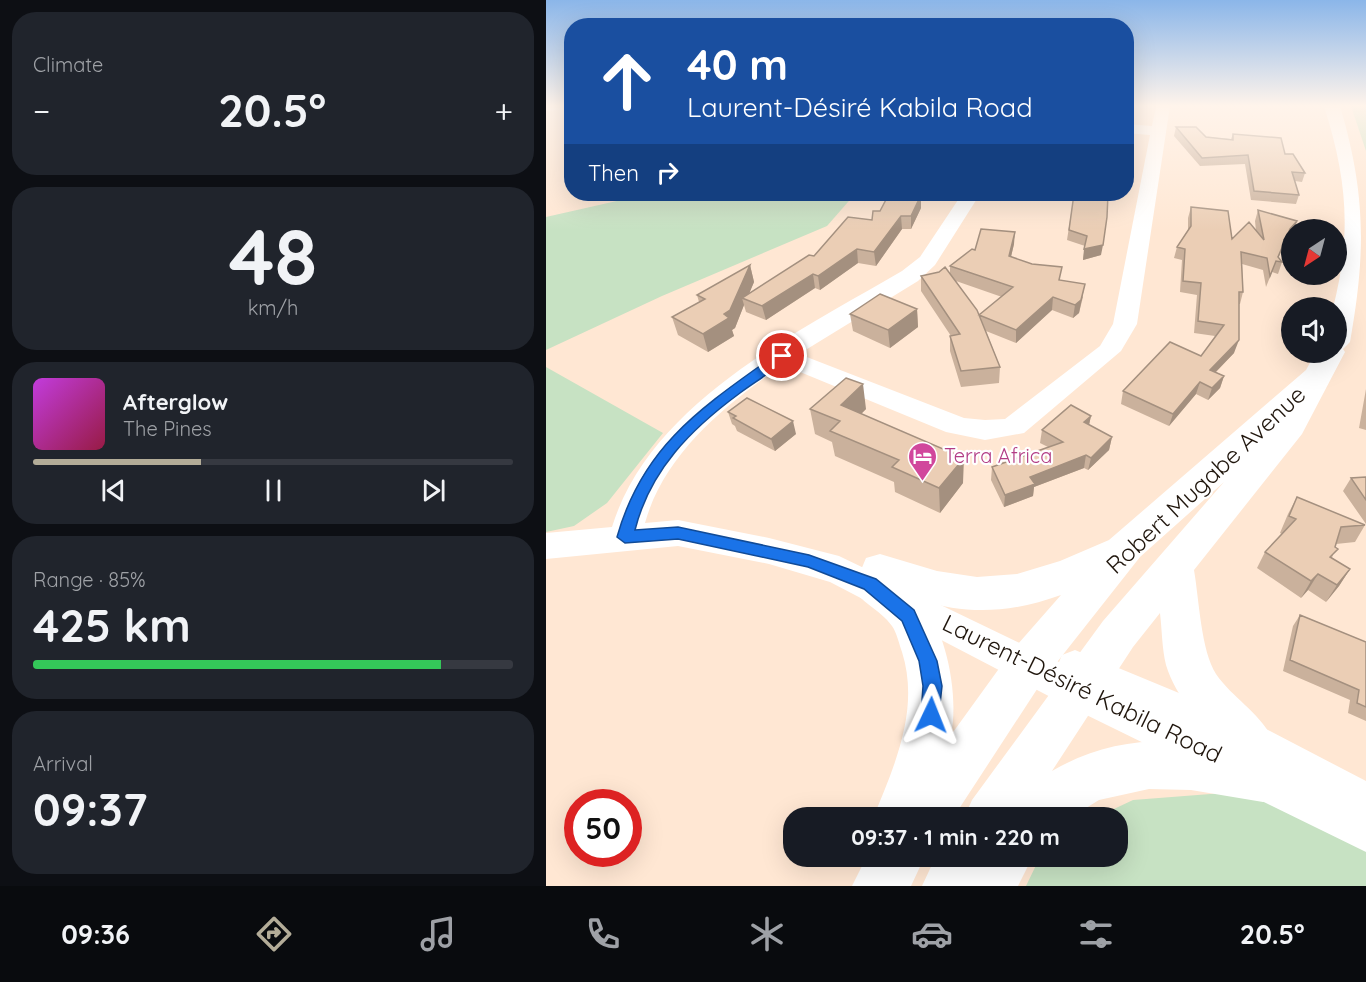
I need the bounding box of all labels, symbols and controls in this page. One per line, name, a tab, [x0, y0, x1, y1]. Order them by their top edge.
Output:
text: 40 m	[687, 38, 788, 91]
icon: ahead	[588, 42, 666, 120]
text: Climate	[33, 52, 103, 77]
text: 20.5°	[218, 82, 326, 138]
text: −	[33, 90, 50, 131]
text: +	[494, 90, 513, 131]
text: Laurent-Désiré Kabila Road	[687, 90, 1033, 124]
icon: right	[651, 156, 684, 189]
text: Then	[588, 159, 639, 187]
text: 48	[229, 207, 317, 305]
north arrow	[1281, 219, 1347, 285]
map controls	[1281, 219, 1347, 363]
text: km/h	[248, 295, 298, 320]
button: sound	[1281, 297, 1347, 363]
pin	[756, 330, 807, 381]
icon: arrive	[765, 339, 798, 372]
street label: Robert Mugabe Avenue	[1099, 379, 1311, 580]
text: Afterglow	[123, 388, 228, 416]
text: The Pines	[123, 416, 212, 441]
hotel icon: Terra Africa	[907, 440, 939, 482]
place label: Terra Africa	[944, 443, 1052, 468]
icon: previous	[97, 474, 130, 507]
icon: pause	[257, 474, 290, 507]
icon: next	[417, 474, 450, 507]
text: Range · 85%	[33, 567, 146, 592]
text: 425 km	[33, 597, 191, 653]
street label: Laurent-Désiré Kabila Road	[938, 607, 1227, 769]
position arrow	[899, 683, 963, 747]
text: Arrival	[33, 751, 93, 776]
text: 09:37	[33, 781, 147, 837]
speed limit sign: 50	[564, 789, 642, 867]
text: 09:37 · 1 min · 220 m	[851, 823, 1060, 851]
icon: directions	[253, 913, 295, 955]
icon: music	[417, 913, 459, 955]
icon: phone	[582, 913, 624, 955]
icon: climate	[746, 913, 788, 955]
icon: car	[911, 913, 953, 955]
icon: filters	[1075, 913, 1117, 955]
text: 09:36	[61, 917, 130, 951]
text: 20.5°	[1240, 917, 1305, 951]

